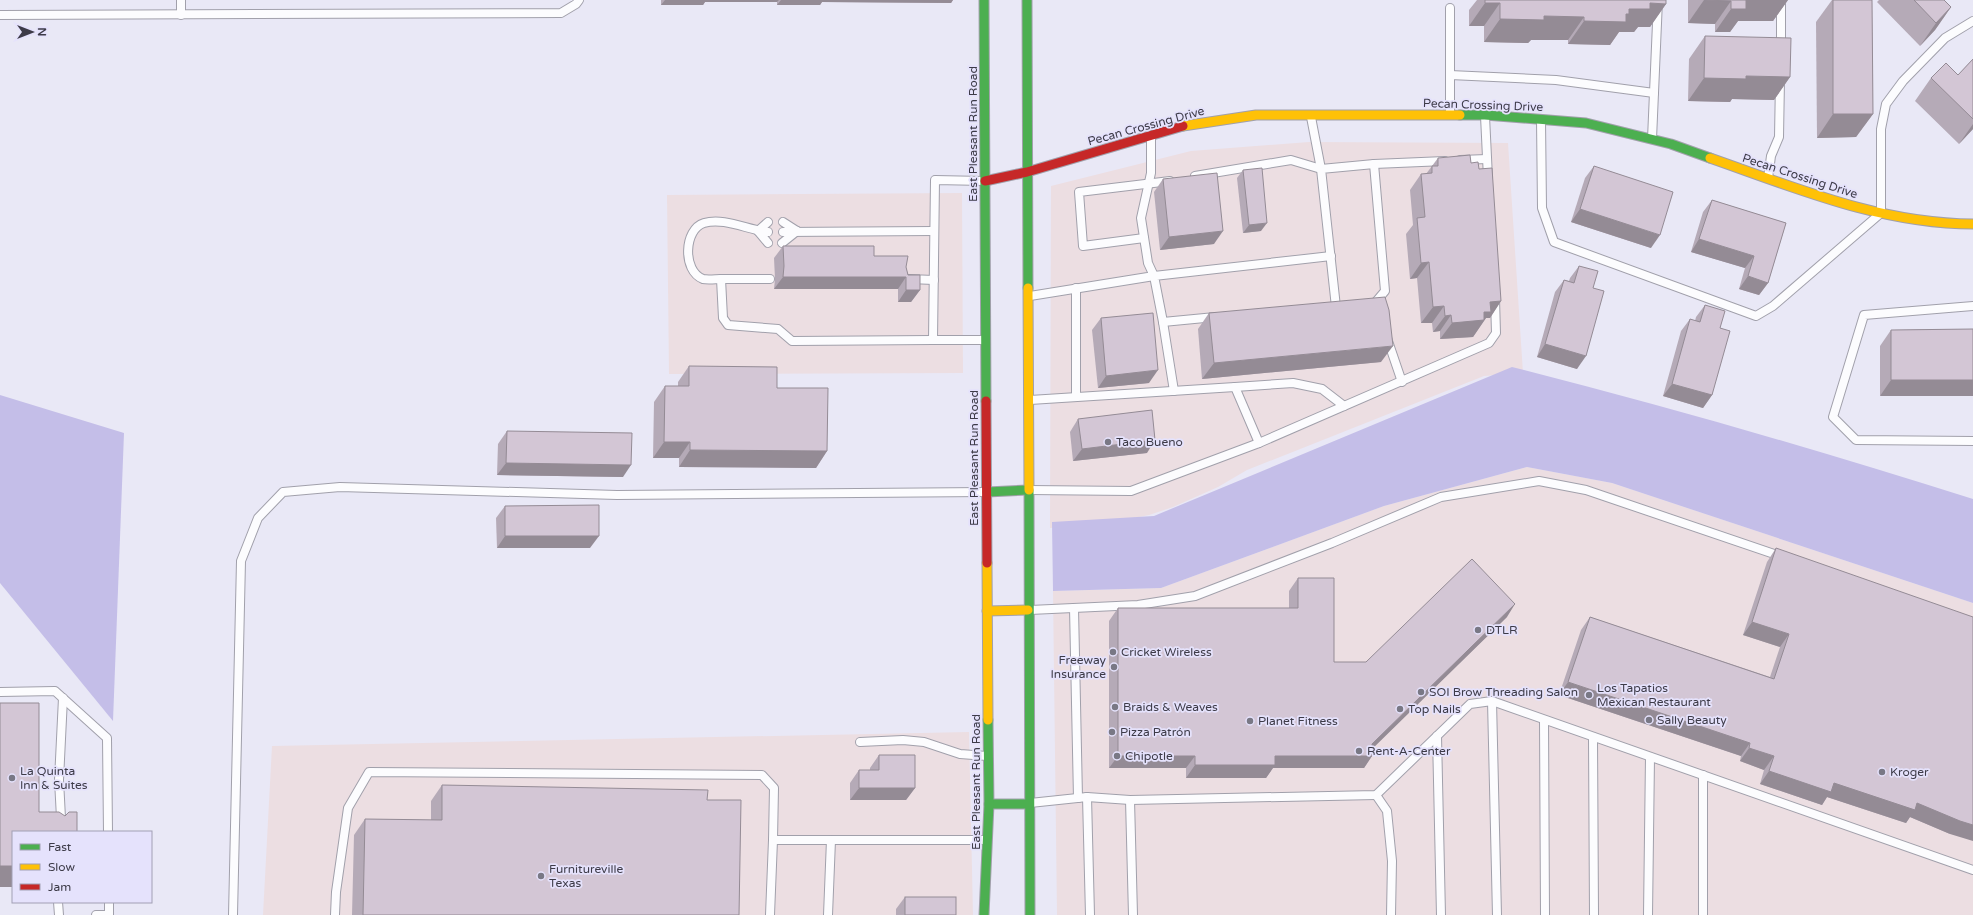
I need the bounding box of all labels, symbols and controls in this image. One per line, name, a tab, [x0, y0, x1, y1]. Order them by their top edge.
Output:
north arrow	[12, 12, 52, 52]
text: N	[35, 28, 48, 36]
street label: East Pleasant Run Road	[966, 66, 980, 202]
street label: Pecan Crossing Drive	[1423, 96, 1544, 114]
street label: Pecan Crossing Drive	[1086, 104, 1206, 148]
street label: Pecan Crossing Drive	[1741, 151, 1860, 201]
street label: East Pleasant Run Road	[967, 390, 981, 526]
place label: Taco Bueno	[1116, 435, 1183, 449]
marker: Taco Bueno	[1103, 437, 1113, 447]
place label: DTLR	[1486, 623, 1517, 637]
marker: DTLR	[1473, 625, 1483, 635]
place label: Cricket Wireless	[1121, 645, 1212, 659]
marker: Cricket Wireless	[1108, 647, 1118, 657]
place label: Freeway Insurance	[1051, 653, 1107, 681]
marker: Freeway Insurance	[1109, 662, 1119, 672]
place label: Los Tapatios Mexican Restaurant	[1597, 681, 1711, 709]
place label: SOI Brow Threading Salon	[1429, 685, 1578, 699]
marker: SOI Brow Threading Salon	[1416, 687, 1426, 697]
marker: Los Tapatios Mexican Restaurant	[1584, 690, 1594, 700]
place label: Braids & Weaves	[1123, 700, 1218, 714]
marker: Braids & Weaves	[1110, 702, 1120, 712]
place label: Top Nails	[1408, 702, 1461, 716]
marker: Top Nails	[1395, 704, 1405, 714]
place label: Sally Beauty	[1657, 713, 1727, 727]
street label: East Pleasant Run Road	[969, 714, 983, 850]
place label: Planet Fitness	[1258, 714, 1338, 728]
marker: Sally Beauty	[1644, 715, 1654, 725]
marker: Planet Fitness	[1245, 716, 1255, 726]
place label: Pizza Patrón	[1120, 725, 1191, 739]
marker: Pizza Patrón	[1107, 727, 1117, 737]
place label: Rent-A-Center	[1367, 744, 1451, 758]
marker: Rent-A-Center	[1354, 746, 1364, 756]
place label: Chipotle	[1125, 749, 1173, 763]
marker: Chipotle	[1112, 751, 1122, 761]
place label: La Quinta Inn & Suites	[20, 764, 88, 792]
place label: Kroger	[1890, 765, 1929, 779]
marker: Kroger	[1877, 767, 1887, 777]
marker: La Quinta Inn & Suites	[7, 773, 17, 783]
legend	[12, 831, 152, 903]
text: Fast	[48, 840, 72, 854]
text: Slow	[48, 860, 75, 874]
place label: Furnitureville Texas	[549, 862, 623, 890]
marker: Furnitureville Texas	[536, 871, 546, 881]
text: Jam	[48, 880, 71, 894]

